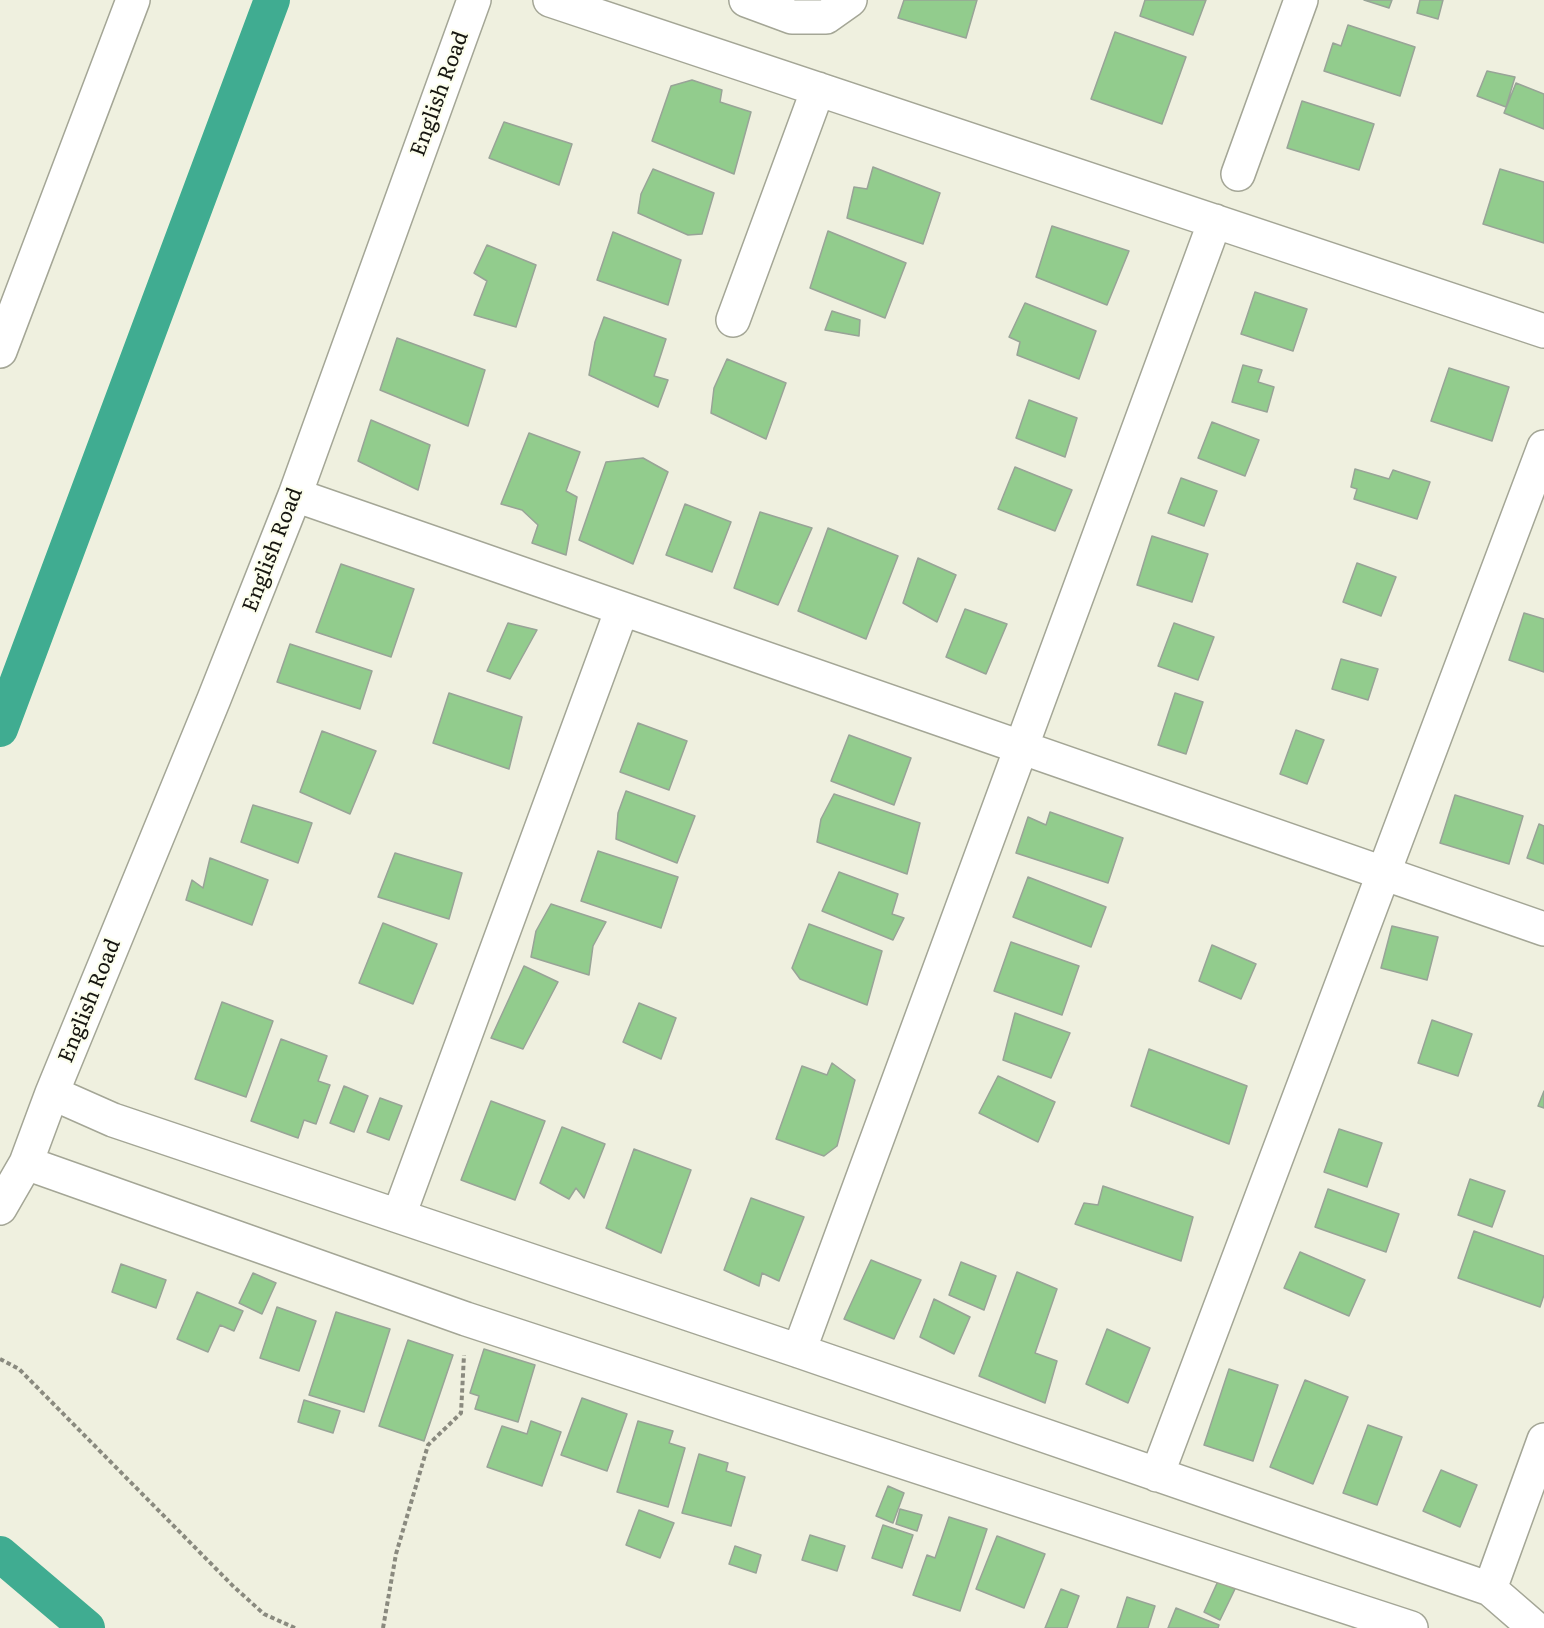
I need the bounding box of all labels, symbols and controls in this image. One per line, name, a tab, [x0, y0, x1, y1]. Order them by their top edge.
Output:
street label: English Road	[406, 28, 474, 160]
street label: English Road	[238, 484, 308, 616]
street label: English Road	[54, 935, 126, 1067]

